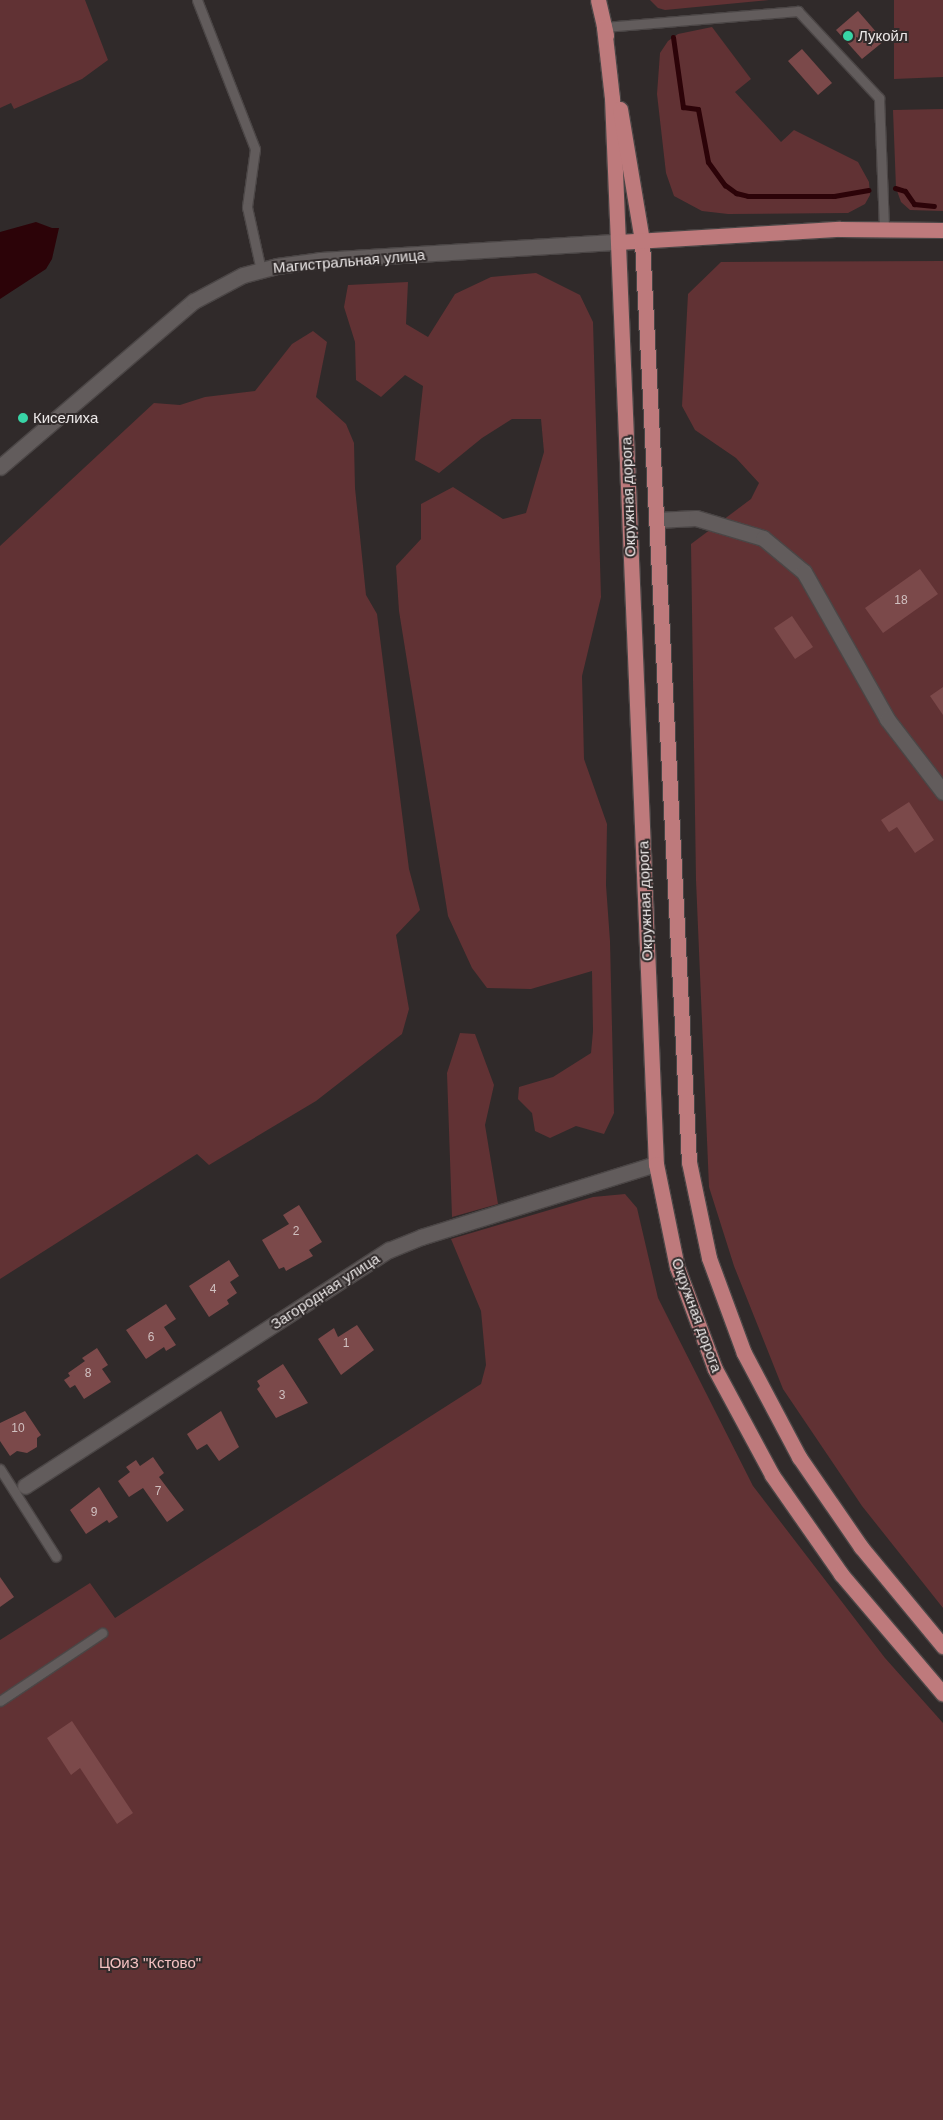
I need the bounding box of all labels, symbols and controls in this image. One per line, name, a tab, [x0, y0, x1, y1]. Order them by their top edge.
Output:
place label: Лукойл	[858, 27, 908, 45]
marker: Лукойл	[842, 30, 854, 42]
street label: Магистральная улица	[272, 245, 426, 277]
place label: Киселиха	[33, 409, 98, 427]
marker: Киселиха	[17, 412, 29, 424]
street label: Окружная дорога	[617, 437, 639, 557]
house number: 18	[894, 594, 908, 608]
street label: Окружная дорога	[634, 841, 656, 961]
house number: 2	[293, 1225, 299, 1239]
street label: Загородная улица	[267, 1249, 383, 1333]
street label: Окружная дорога	[668, 1255, 726, 1375]
house number: 4	[210, 1283, 216, 1297]
house number: 6	[148, 1331, 154, 1345]
house number: 1	[343, 1337, 349, 1351]
house number: 8	[85, 1367, 91, 1381]
house number: 3	[279, 1389, 285, 1403]
house number: 10	[11, 1422, 25, 1436]
house number: 7	[155, 1485, 161, 1499]
house number: 9	[91, 1506, 97, 1520]
park label: ЦОиЗ "Кстово"	[99, 1954, 201, 1972]

